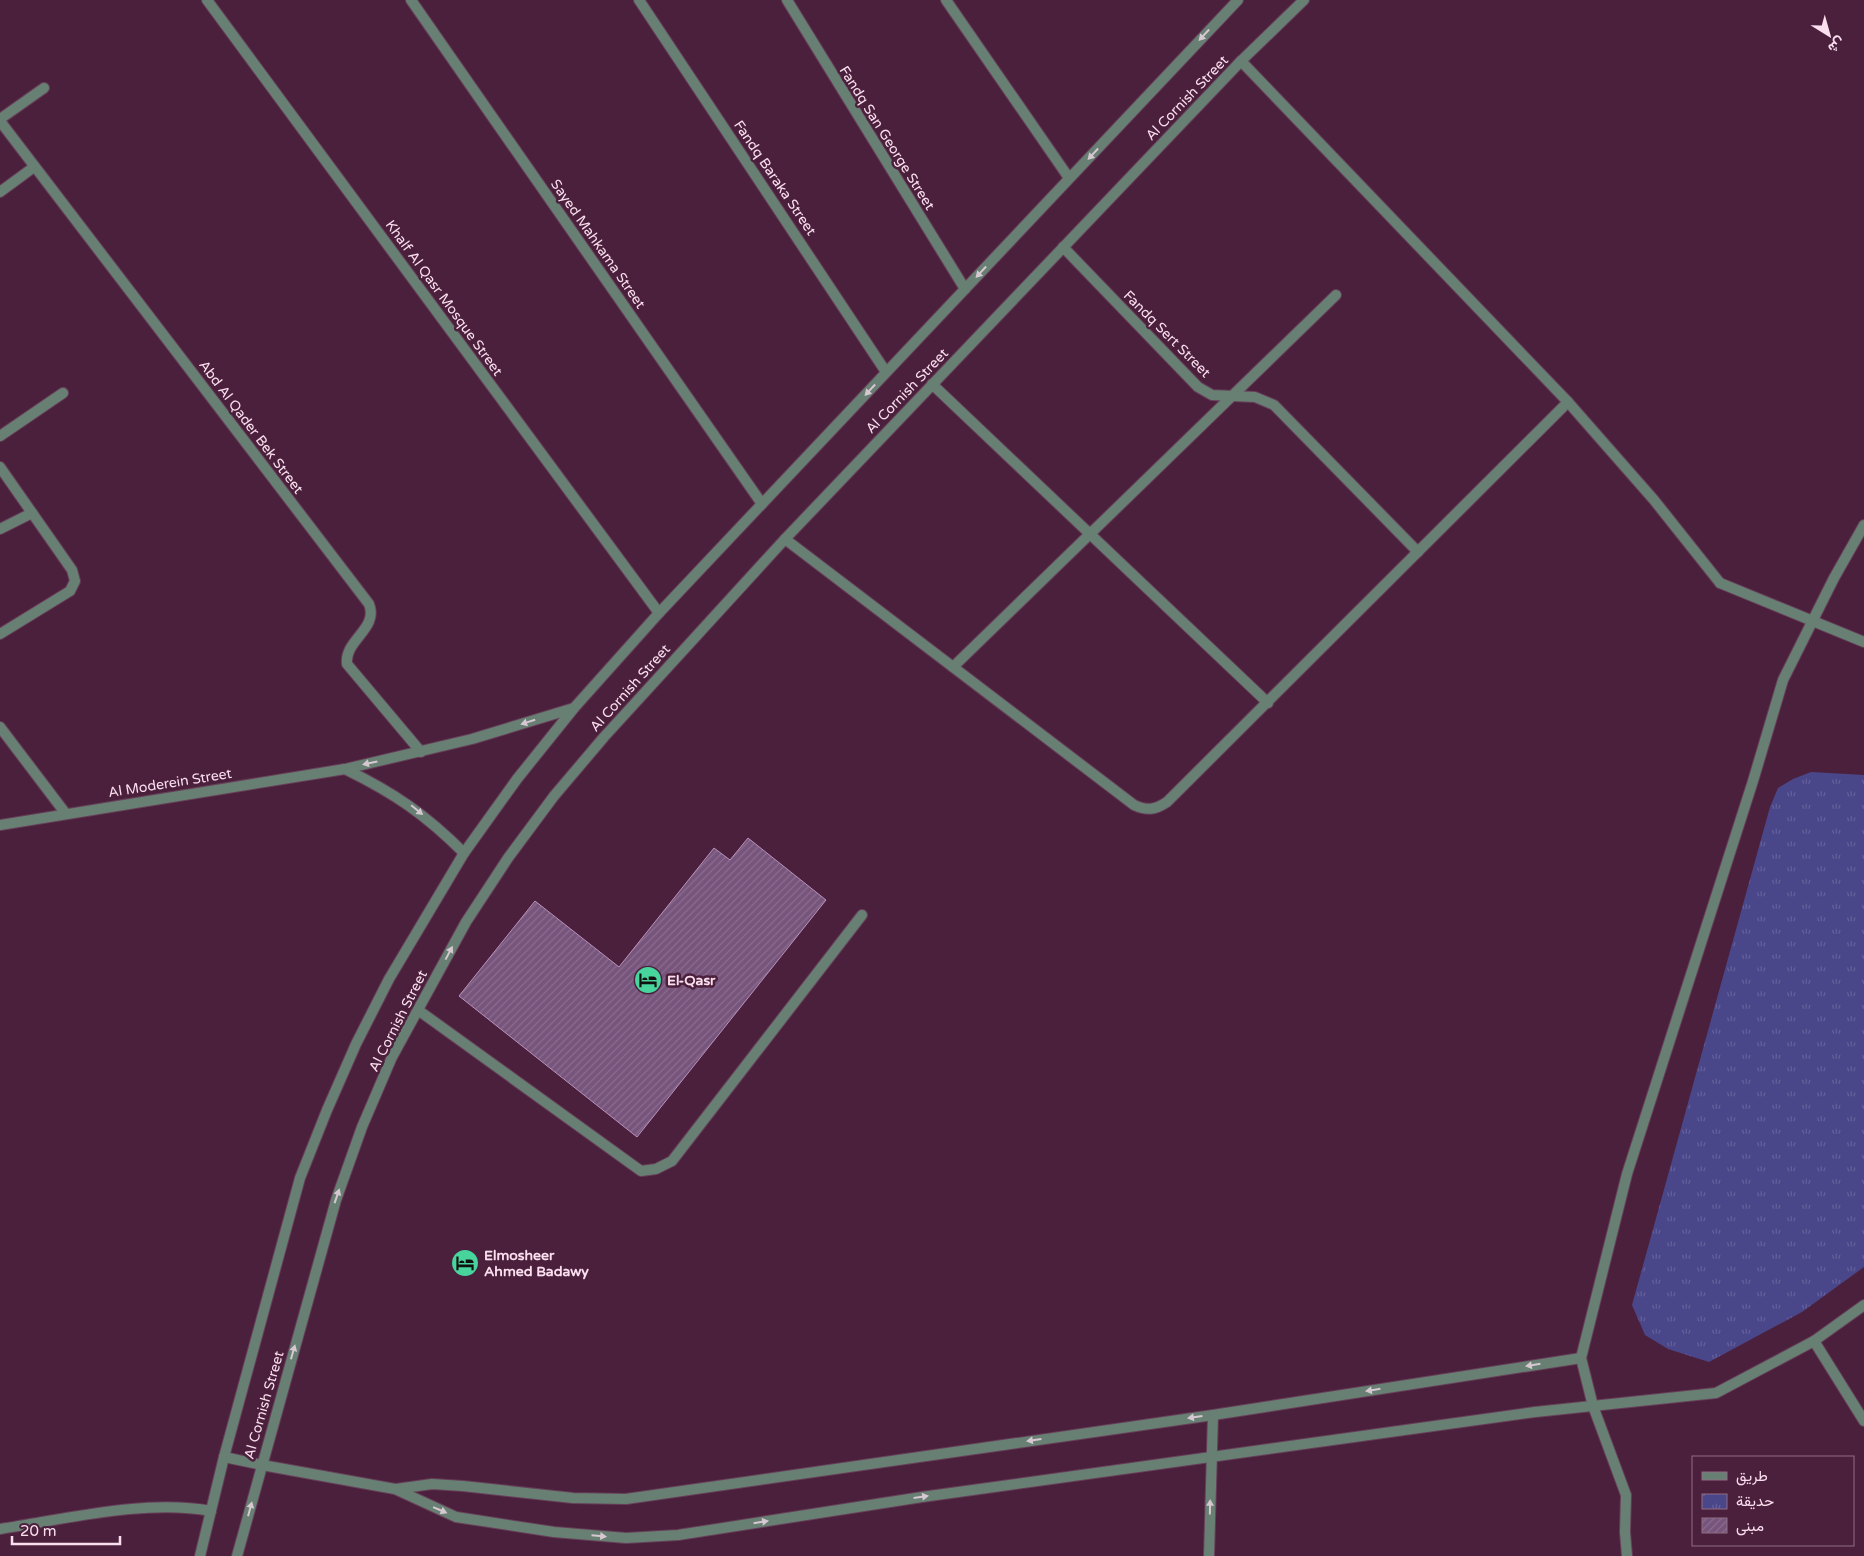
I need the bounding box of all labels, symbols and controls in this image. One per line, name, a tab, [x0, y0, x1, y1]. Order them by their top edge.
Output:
north arrow	[1804, 10, 1854, 60]
one-way arrow	[1198, 29, 1210, 41]
text: ش	[1825, 33, 1848, 57]
street label: Al Cornish Street	[1142, 51, 1232, 144]
street label: Fandq San George Street	[836, 63, 939, 214]
street label: Fandq Baraka Street	[730, 117, 820, 239]
one-way arrow	[1087, 147, 1099, 159]
street label: Sayed Mahkama Street	[547, 176, 649, 312]
street label: Khalf Al Qasr Mosque Street	[382, 217, 507, 380]
one-way arrow	[975, 265, 987, 277]
street label: Fandq Sert Street	[1120, 287, 1215, 382]
street label: Al Cornish Street	[862, 344, 952, 437]
street label: Abd Al Qader Bek Street	[195, 357, 307, 498]
one-way arrow	[864, 384, 876, 396]
street label: Al Cornish Street	[586, 640, 674, 735]
one-way arrow	[520, 719, 535, 727]
one-way arrow	[363, 759, 378, 767]
street label: Al Moderein Street	[107, 765, 234, 801]
one-way arrow	[410, 805, 423, 816]
one-way arrow	[445, 946, 453, 961]
hotel icon: El-Qasr	[633, 965, 663, 995]
street label: Al Cornish Street	[365, 967, 431, 1075]
place label: El-Qasr	[667, 972, 716, 989]
one-way arrow	[334, 1188, 342, 1203]
place label: Elmosheer Ahmed Badawy	[484, 1247, 589, 1280]
hotel icon: Elmosheer Ahmed Badawy	[450, 1248, 480, 1278]
one-way arrow	[290, 1345, 298, 1360]
street label: Al Cornish Street	[240, 1348, 288, 1461]
one-way arrow	[1525, 1361, 1541, 1369]
one-way arrow	[1364, 1386, 1380, 1394]
one-way arrow	[1186, 1414, 1202, 1422]
one-way arrow	[1026, 1437, 1042, 1445]
legend	[1692, 1456, 1854, 1546]
text: طريق	[1736, 1467, 1768, 1486]
text: حديقة	[1736, 1492, 1774, 1510]
one-way arrow	[914, 1493, 930, 1501]
one-way arrow	[1206, 1499, 1214, 1515]
one-way arrow	[246, 1501, 254, 1516]
one-way arrow	[433, 1506, 447, 1514]
scale bar	[12, 1514, 120, 1546]
text: مبنى	[1736, 1517, 1764, 1536]
one-way arrow	[753, 1518, 769, 1526]
text: 20 m	[20, 1522, 57, 1540]
one-way arrow	[592, 1532, 608, 1540]

